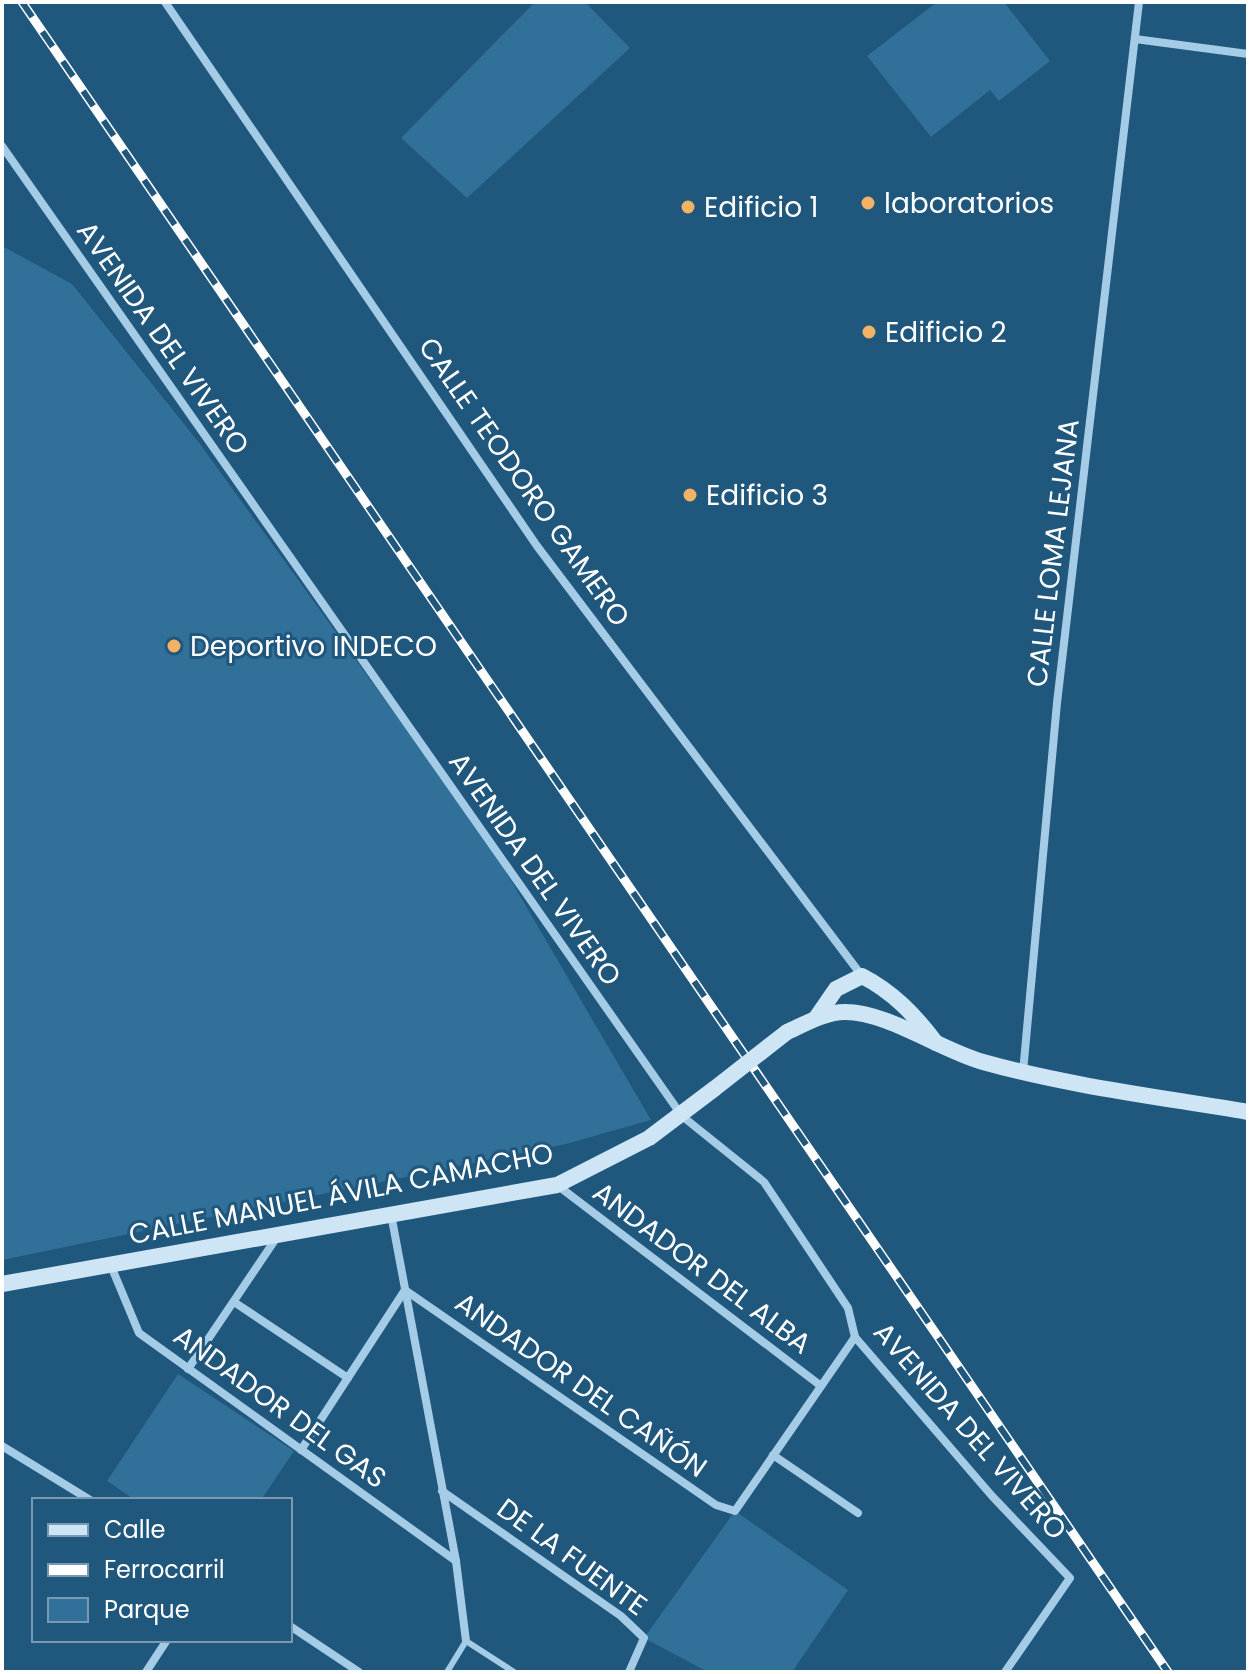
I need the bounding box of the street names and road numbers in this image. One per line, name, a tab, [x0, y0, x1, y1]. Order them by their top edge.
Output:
street label: AVENIDA DEL VIVERO	[68, 213, 258, 463]
street label: CALLE TEODORO GAMERO	[409, 330, 639, 634]
street label: CALLE LOMA LEJANA	[1017, 417, 1089, 689]
street label: AVENIDA DEL VIVERO	[440, 744, 630, 994]
street label: CALLE MANUEL ÁVILA CAMACHO	[125, 1134, 557, 1254]
street label: ANDADOR DEL ALBA	[585, 1173, 819, 1363]
street label: ANDADOR DEL CAÑÓN	[447, 1283, 715, 1487]
street label: AVENIDA DEL VIVERO	[864, 1314, 1076, 1548]
street label: ANDADOR DEL GAS	[166, 1316, 394, 1498]
street label: DE LA FUENTE	[489, 1489, 655, 1625]

